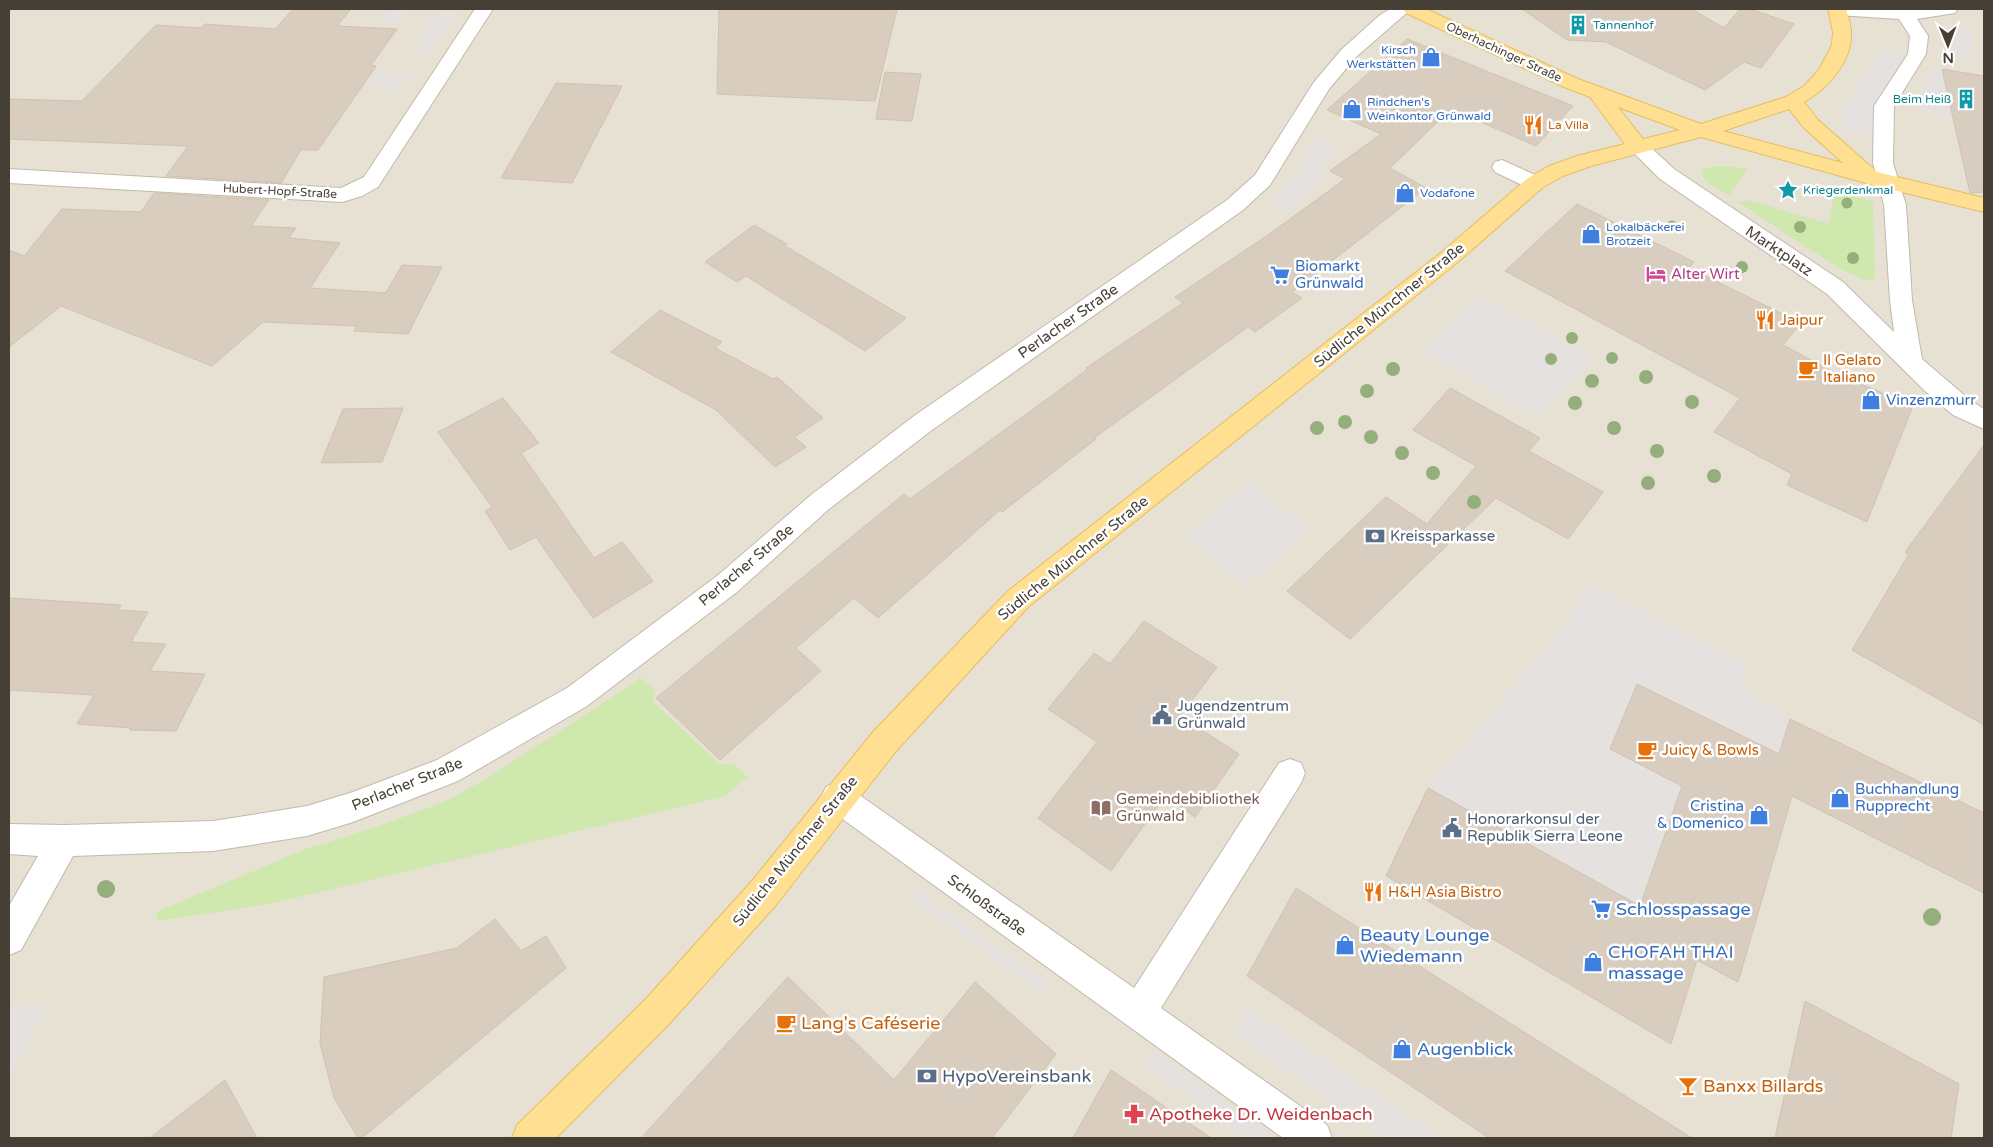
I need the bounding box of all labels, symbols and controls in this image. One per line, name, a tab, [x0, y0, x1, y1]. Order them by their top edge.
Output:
building icon: Tannenhof	[1567, 14, 1589, 36]
place label: Tannenhof	[1593, 18, 1654, 32]
street label: Oberhachinger Straße	[1444, 19, 1564, 85]
north arrow	[1923, 20, 1973, 70]
place label: Kirsch Werkstätten	[1346, 43, 1416, 71]
shop icon: Kirsch Werkstätten	[1420, 46, 1442, 68]
text: N	[1942, 49, 1954, 66]
building icon: Beim Heiß	[1955, 88, 1977, 110]
place label: Beim Heiß	[1893, 92, 1951, 106]
place label: Rindchen's Weinkontor Grünwald	[1367, 95, 1491, 123]
shop icon: Rindchen's Weinkontor Grünwald	[1341, 98, 1363, 120]
restaurant icon: La Villa	[1522, 114, 1544, 136]
place label: La Villa	[1548, 118, 1589, 132]
place icon: Kriegerdenkmal	[1777, 179, 1799, 201]
street label: Hubert-Hopf-Straße	[223, 181, 338, 201]
shop icon: Vodafone	[1394, 182, 1416, 204]
place label: Kriegerdenkmal	[1803, 183, 1893, 197]
place label: Vodafone	[1420, 186, 1475, 200]
place label: Lokalbäckerei Brotzeit	[1606, 220, 1685, 248]
street label: Marktplatz	[1742, 222, 1816, 280]
shop icon: Lokalbäckerei Brotzeit	[1580, 223, 1602, 245]
street label: Südliche Münchner Straße	[1310, 239, 1468, 371]
place label: Biomarkt Grünwald	[1295, 257, 1364, 292]
hotel icon: Alter Wirt	[1645, 263, 1667, 285]
supermarket icon: Biomarkt Grünwald	[1269, 264, 1291, 286]
place label: Alter Wirt	[1671, 265, 1740, 283]
street label: Perlacher Straße	[1015, 280, 1121, 362]
restaurant icon: Jaipur	[1754, 309, 1776, 331]
place label: Jaipur	[1780, 311, 1824, 329]
place label: Il Gelato Italiano	[1823, 351, 1881, 386]
cafe icon: Il Gelato Italiano	[1797, 358, 1819, 380]
shop icon: Vinzenzmurr	[1860, 389, 1882, 411]
place label: Vinzenzmurr	[1886, 391, 1976, 409]
street label: Südliche Münchner Straße	[994, 492, 1152, 624]
street label: Perlacher Straße	[695, 520, 797, 610]
bank icon: Kreissparkasse	[1364, 525, 1386, 547]
place label: Kreissparkasse	[1390, 527, 1495, 545]
place label: Jugendzentrum Grünwald	[1177, 697, 1289, 732]
public building icon: Jugendzentrum Grünwald	[1151, 704, 1173, 726]
cafe icon: Juicy & Bowls	[1636, 739, 1658, 761]
place label: Juicy & Bowls	[1662, 741, 1759, 759]
street label: Perlacher Straße	[349, 754, 465, 814]
street label: Südliche Münchner Straße	[729, 772, 861, 930]
place label: Buchhandlung Rupprecht	[1855, 780, 1959, 815]
shop icon: Buchhandlung Rupprecht	[1829, 787, 1851, 809]
place label: Gemeindebibliothek Grünwald	[1116, 790, 1260, 825]
library icon: Gemeindebibliothek Grünwald	[1090, 797, 1112, 819]
place label: Cristina & Domenico	[1657, 797, 1744, 832]
shop icon: Cristina & Domenico	[1748, 804, 1770, 826]
place label: Honorarkonsul der Republik Sierra Leone	[1467, 810, 1623, 845]
public building icon: Honorarkonsul der Republik Sierra Leone	[1441, 817, 1463, 839]
street label: Schloßstraße	[944, 870, 1030, 940]
restaurant icon: H&H Asia Bistro	[1362, 881, 1384, 903]
place label: H&H Asia Bistro	[1388, 883, 1502, 901]
supermarket icon: Schlosspassage	[1590, 898, 1612, 920]
place label: Schlosspassage	[1616, 898, 1751, 920]
place label: Beauty Lounge Wiedemann	[1360, 924, 1490, 967]
shop icon: Beauty Lounge Wiedemann	[1334, 934, 1356, 956]
place label: CHOFAH THAI massage	[1608, 941, 1734, 984]
shop icon: CHOFAH THAI massage	[1582, 951, 1604, 973]
cafe icon: Lang's Caféserie	[775, 1012, 797, 1034]
place label: Lang's Caféserie	[801, 1012, 940, 1034]
shop icon: Augenblick	[1391, 1038, 1413, 1060]
place label: Augenblick	[1417, 1038, 1514, 1060]
bank icon: HypoVereinsbank	[916, 1065, 938, 1087]
place label: HypoVereinsbank	[942, 1065, 1091, 1087]
bar icon: Banxx Billards	[1677, 1075, 1699, 1097]
place label: Banxx Billards	[1703, 1075, 1823, 1097]
pharmacy icon: Apotheke Dr. Weidenbach	[1123, 1103, 1145, 1125]
place label: Apotheke Dr. Weidenbach	[1149, 1103, 1373, 1125]

